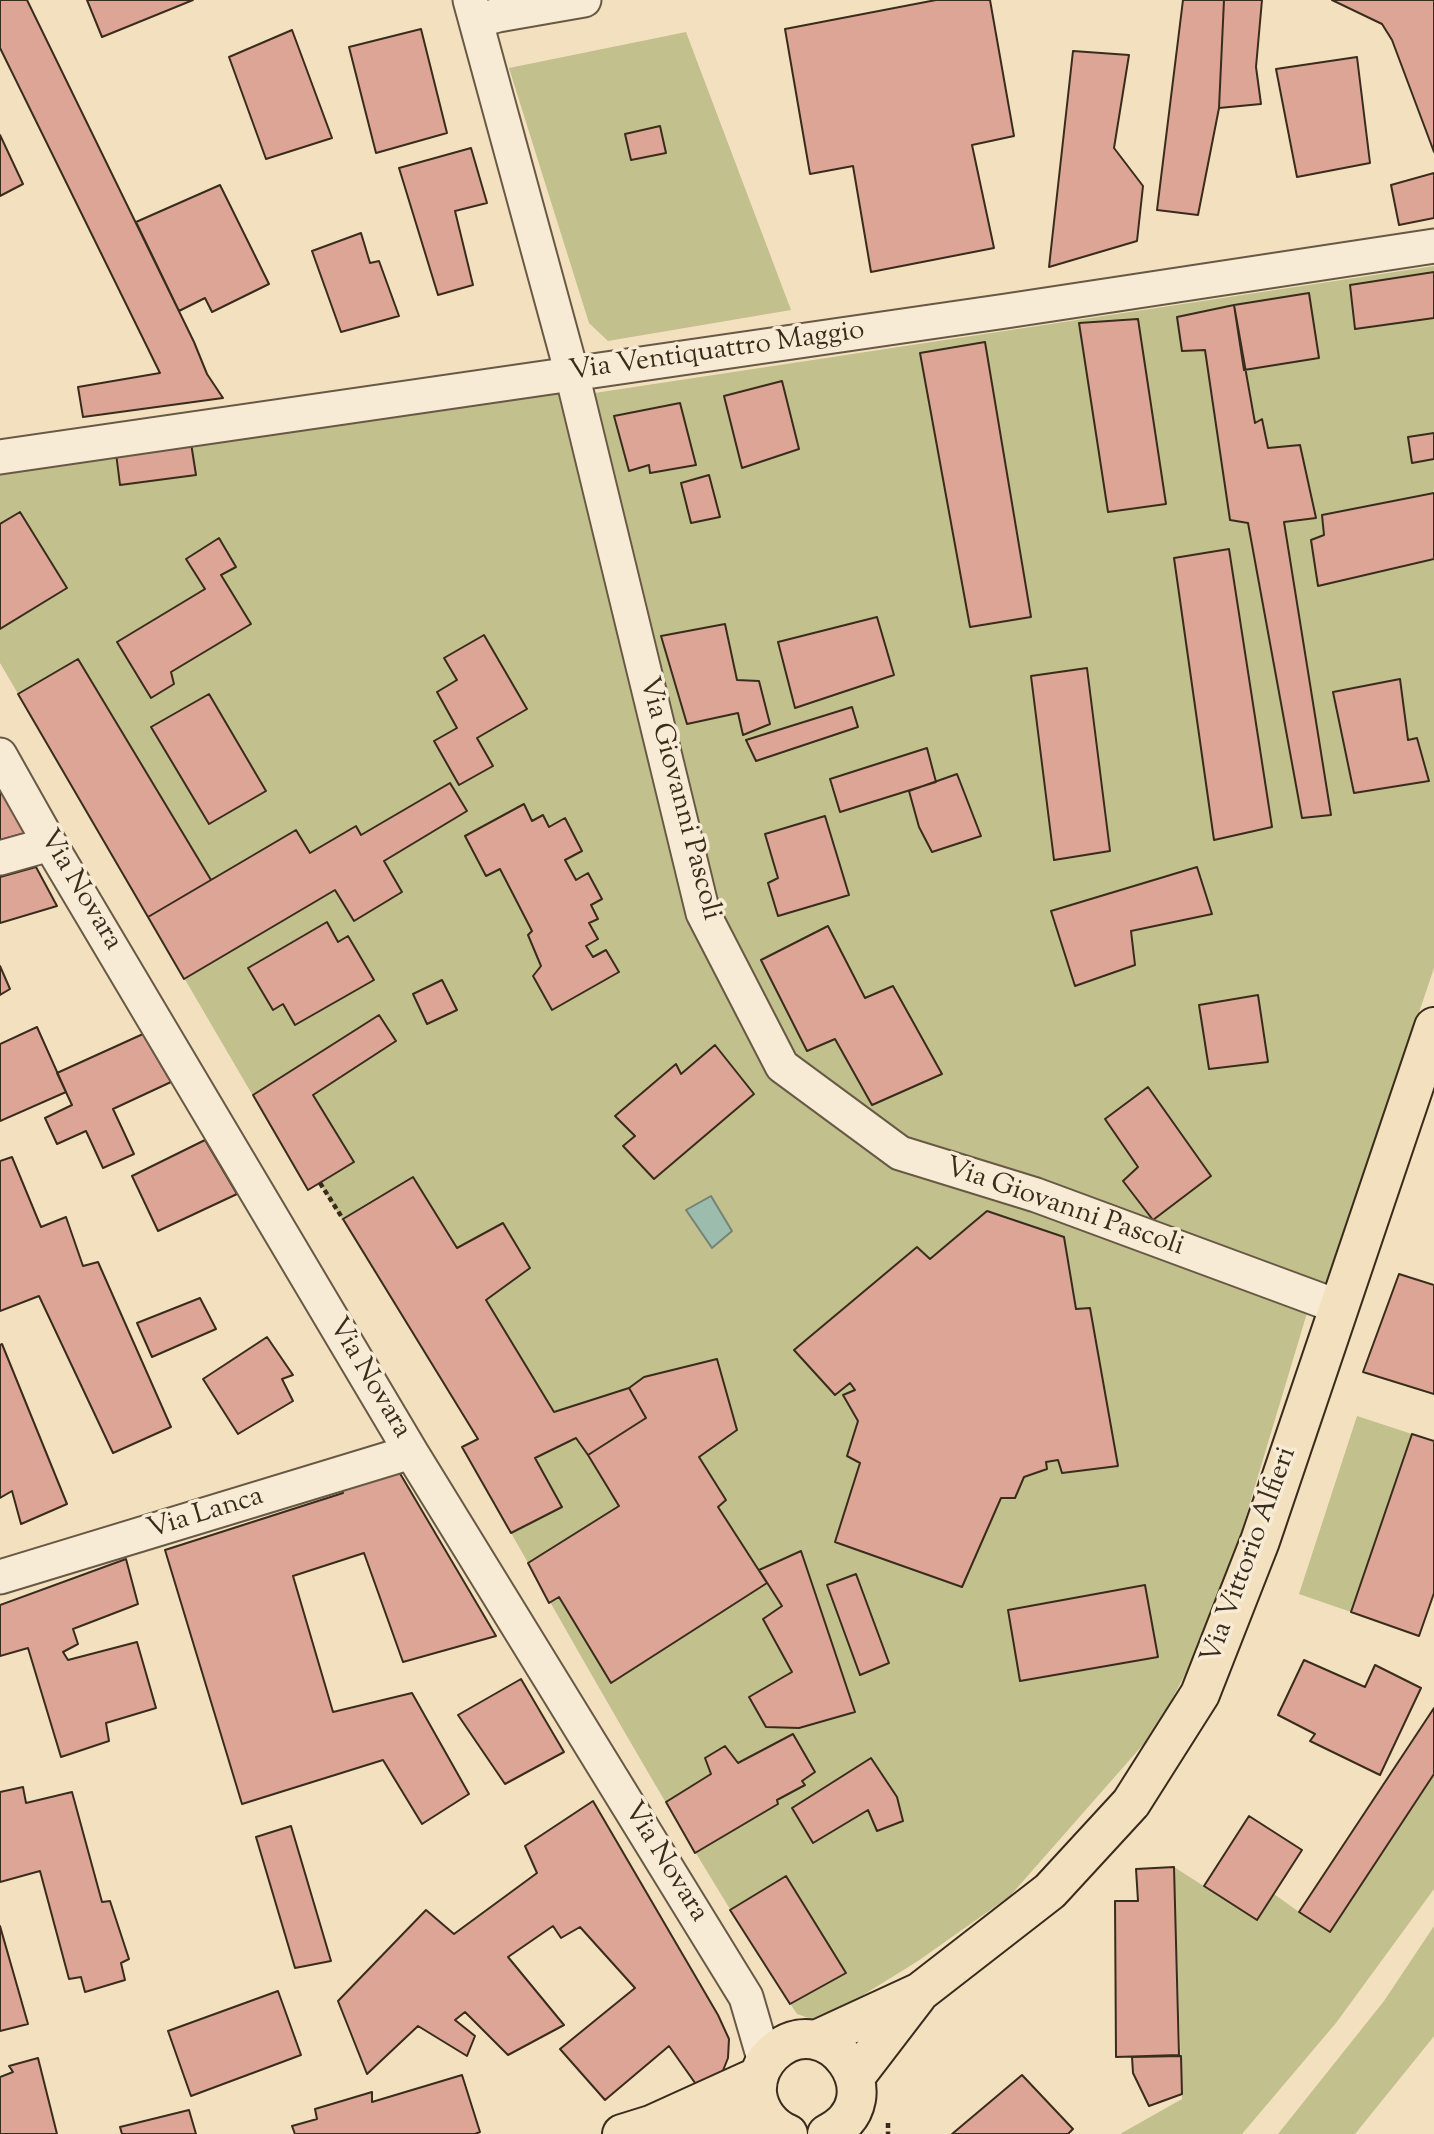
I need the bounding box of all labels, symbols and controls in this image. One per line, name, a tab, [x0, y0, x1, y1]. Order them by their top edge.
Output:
street label: Via Ventiquattro Maggio	[567, 316, 867, 390]
street label: Via Giovanni Pascoli	[629, 674, 727, 924]
street label: Via Novara	[30, 825, 128, 957]
street label: Via Giovanni Pascoli	[940, 1152, 1188, 1266]
street label: Via Novara	[319, 1313, 417, 1445]
street label: Via Vittorio Alfieri	[1196, 1443, 1306, 1669]
street label: Via Lanca	[144, 1481, 268, 1549]
street label: Via Novara	[614, 1797, 714, 1929]

